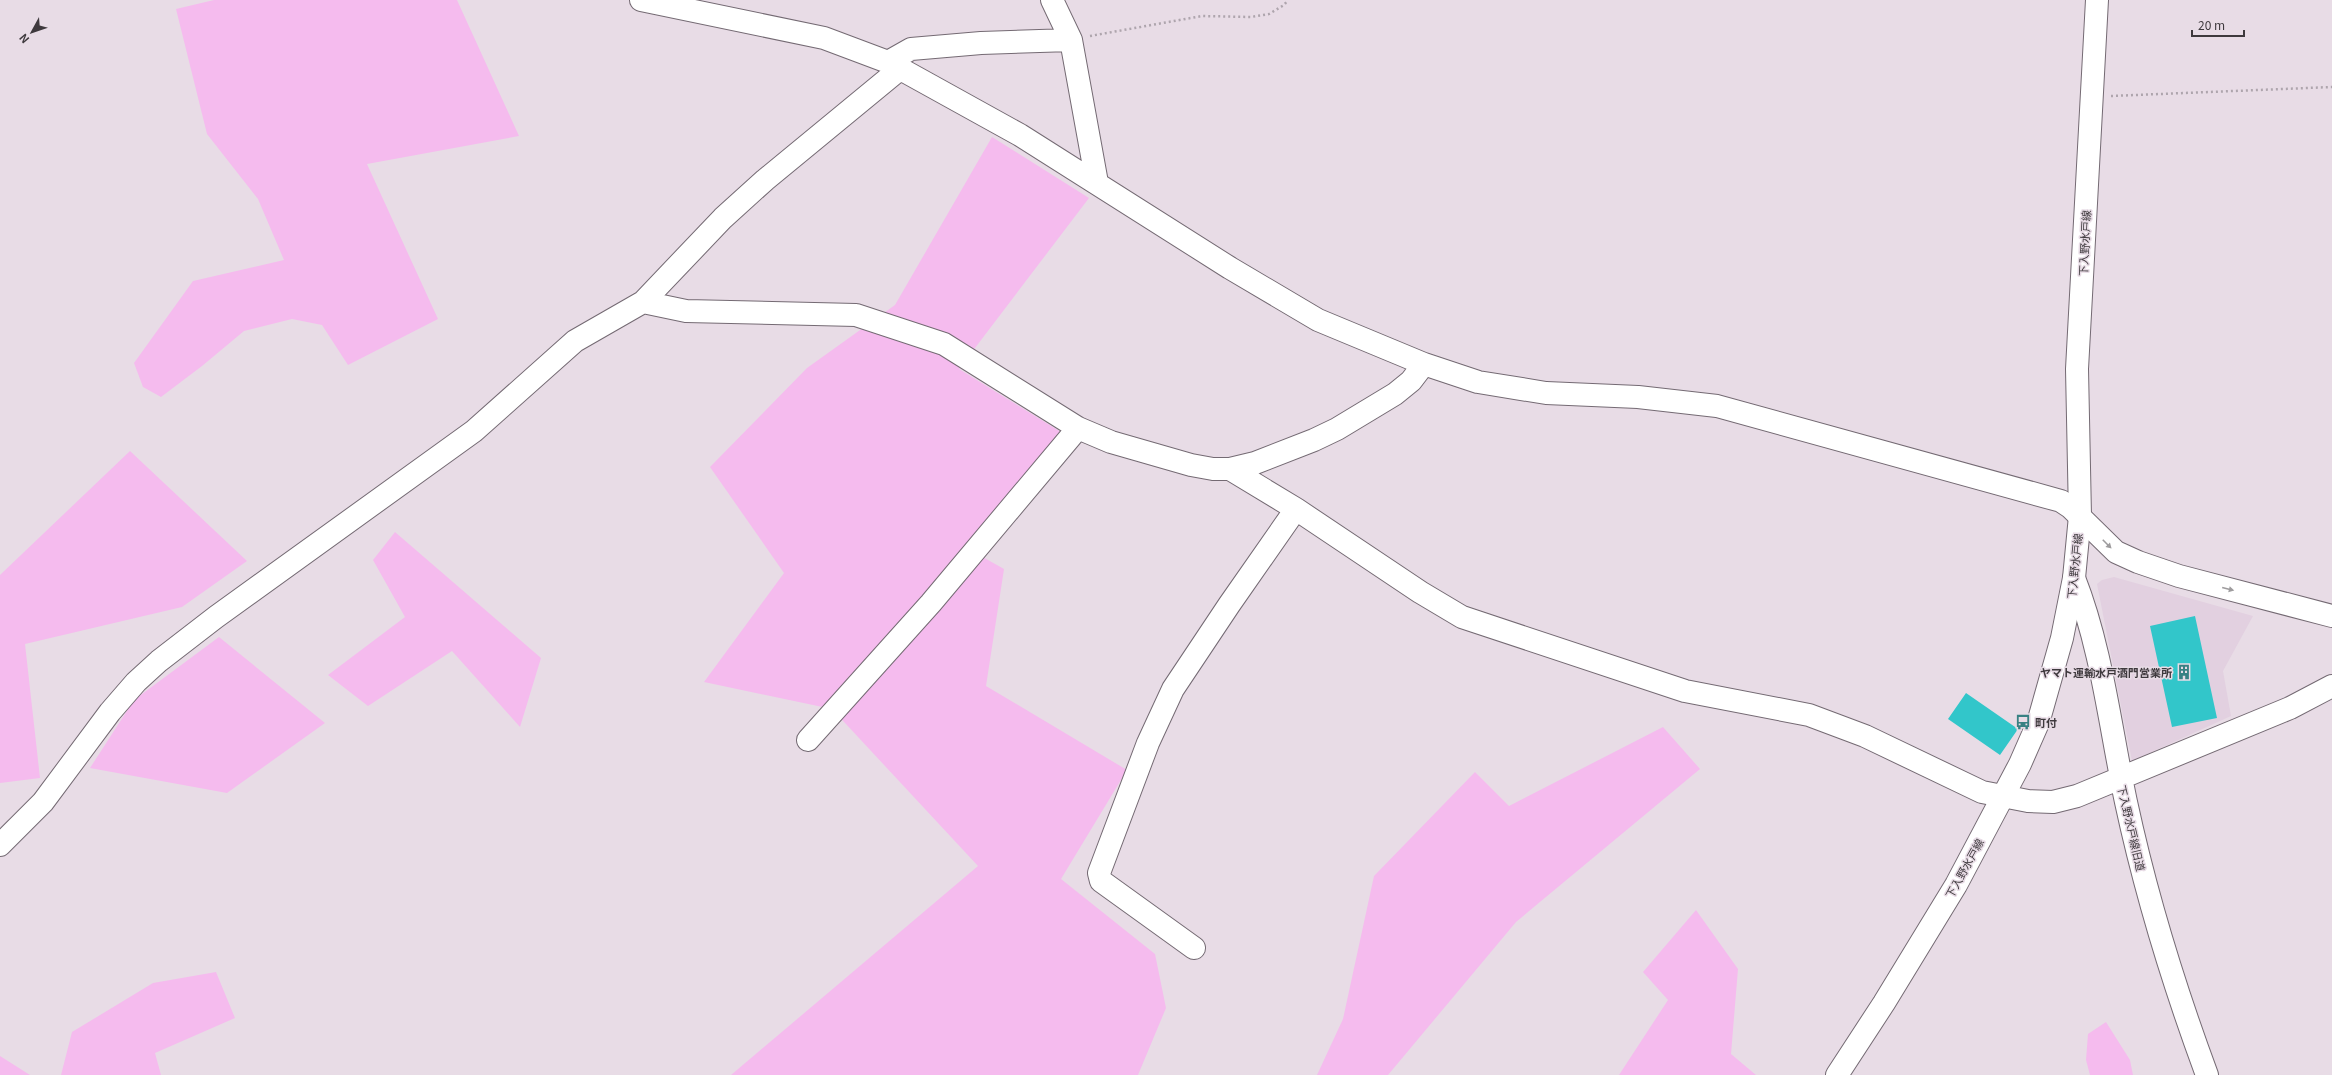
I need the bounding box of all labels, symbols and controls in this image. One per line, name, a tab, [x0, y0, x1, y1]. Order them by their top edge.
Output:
north arrow	[12, 12, 52, 52]
scale bar	[2192, 12, 2244, 38]
text: 20 m	[2198, 16, 2225, 33]
text: N	[15, 31, 32, 47]
street label: 下入野水戸線	[2074, 210, 2094, 276]
street label: 下入野水戸線	[2063, 532, 2085, 600]
one-way arrow	[2103, 539, 2112, 549]
one-way arrow	[2222, 586, 2234, 592]
building icon: ヤマト運輸水戸酒門営業所	[2175, 663, 2193, 681]
place label: ヤマト運輸水戸酒門営業所	[2040, 664, 2172, 680]
bus stop icon: 町付	[2014, 713, 2032, 731]
place label: 町付	[2035, 714, 2057, 730]
street label: 下入野水戸線旧道	[2114, 783, 2150, 873]
street label: 下入野水戸線	[1941, 835, 1987, 901]

